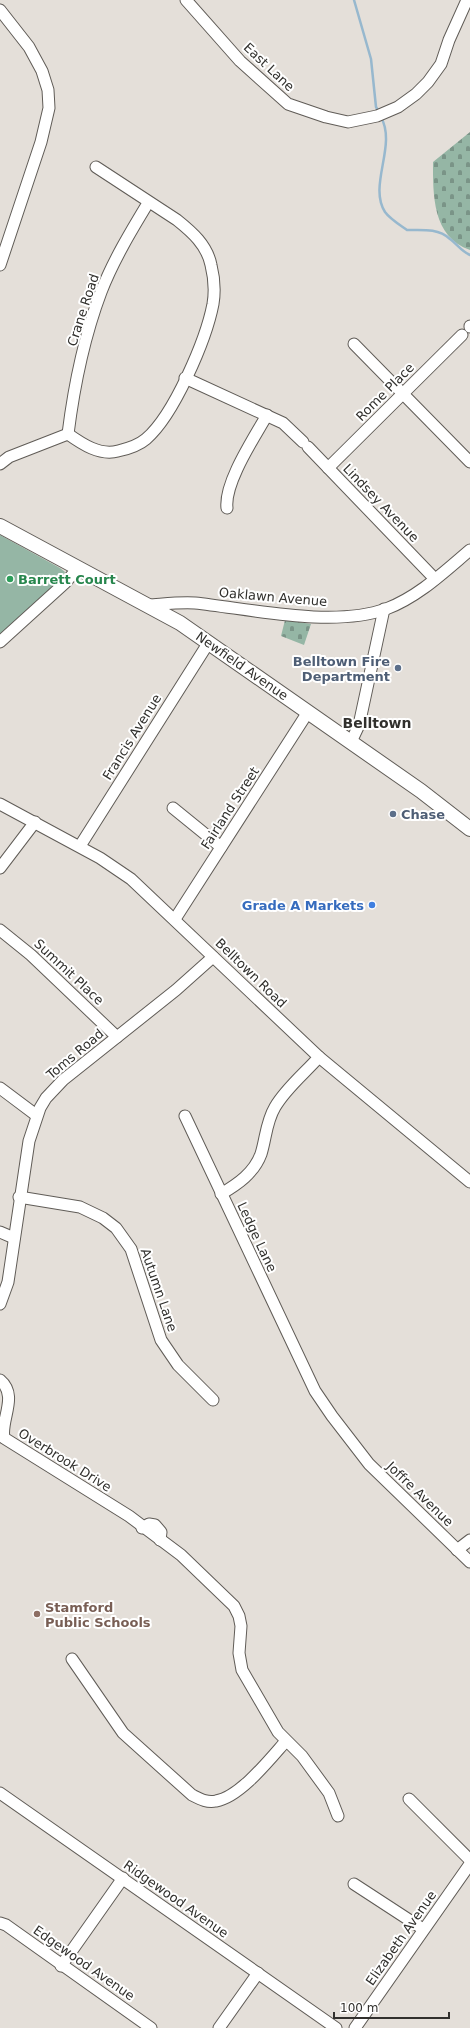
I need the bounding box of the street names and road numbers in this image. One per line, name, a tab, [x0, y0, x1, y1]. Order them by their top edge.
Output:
street label: East Lane	[241, 40, 297, 94]
street label: Crane Road	[64, 272, 102, 348]
street label: Rome Place	[353, 360, 417, 424]
street label: Lindsey Avenue	[340, 461, 422, 545]
street label: Oaklawn Avenue	[218, 585, 328, 609]
street label: Newfield Avenue	[193, 629, 291, 703]
street label: Francis Avenue	[100, 691, 164, 783]
street label: Fairland Street	[198, 764, 262, 852]
street label: Belltown Road	[212, 935, 290, 1011]
street label: Summit Place	[31, 936, 107, 1008]
street label: Toms Road	[43, 1026, 107, 1083]
street label: Ledge Lane	[234, 1200, 280, 1274]
street label: Autumn Lane	[138, 1246, 180, 1334]
street label: Overbrook Drive	[16, 1425, 114, 1495]
street label: Joffre Avenue	[383, 1458, 456, 1529]
street label: Ridgewood Avenue	[121, 1857, 231, 1941]
street label: Elizabeth Avenue	[363, 1888, 439, 1988]
street label: Edgewood Avenue	[31, 1922, 137, 2004]

